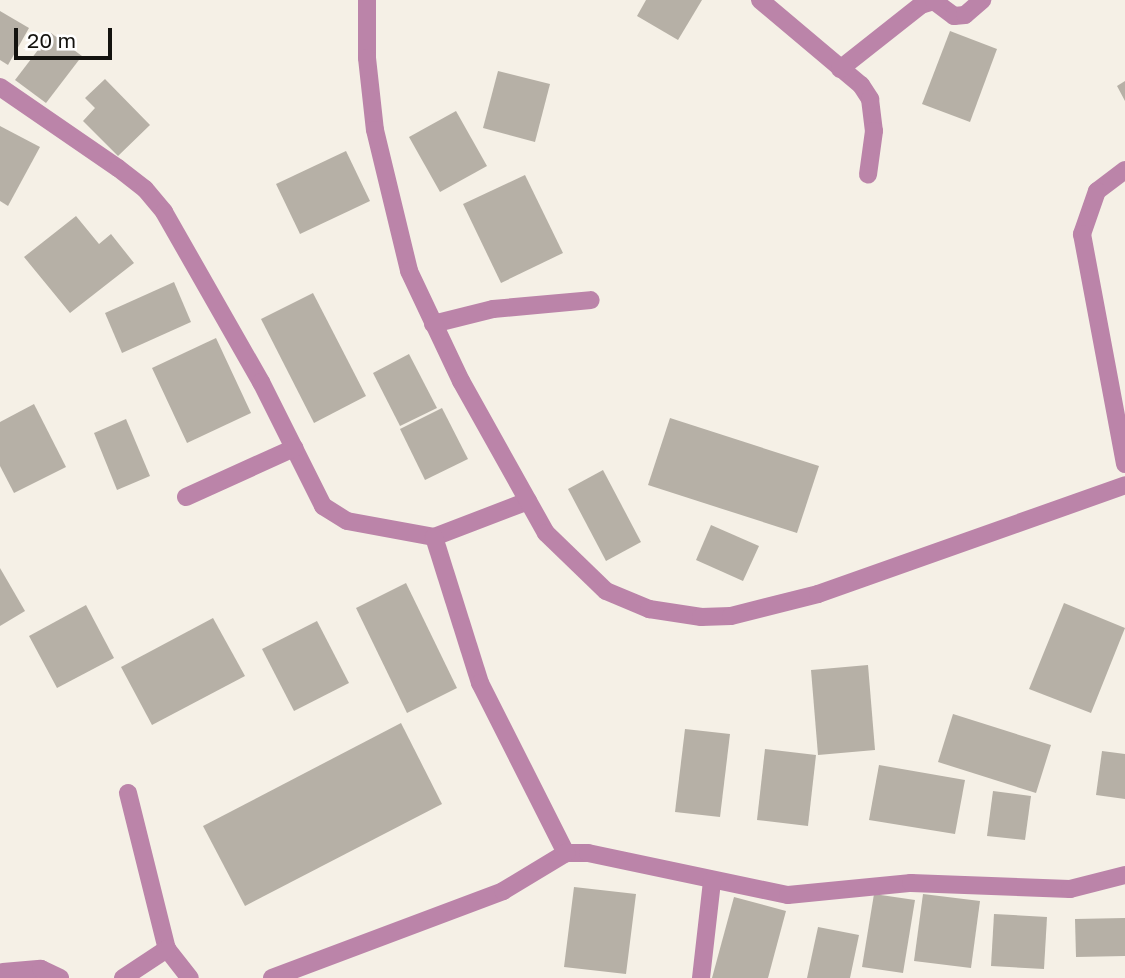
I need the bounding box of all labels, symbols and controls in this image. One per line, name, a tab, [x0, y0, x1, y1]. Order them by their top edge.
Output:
scale bar	[18, 14, 116, 58]
text: 20 m	[27, 27, 76, 53]

